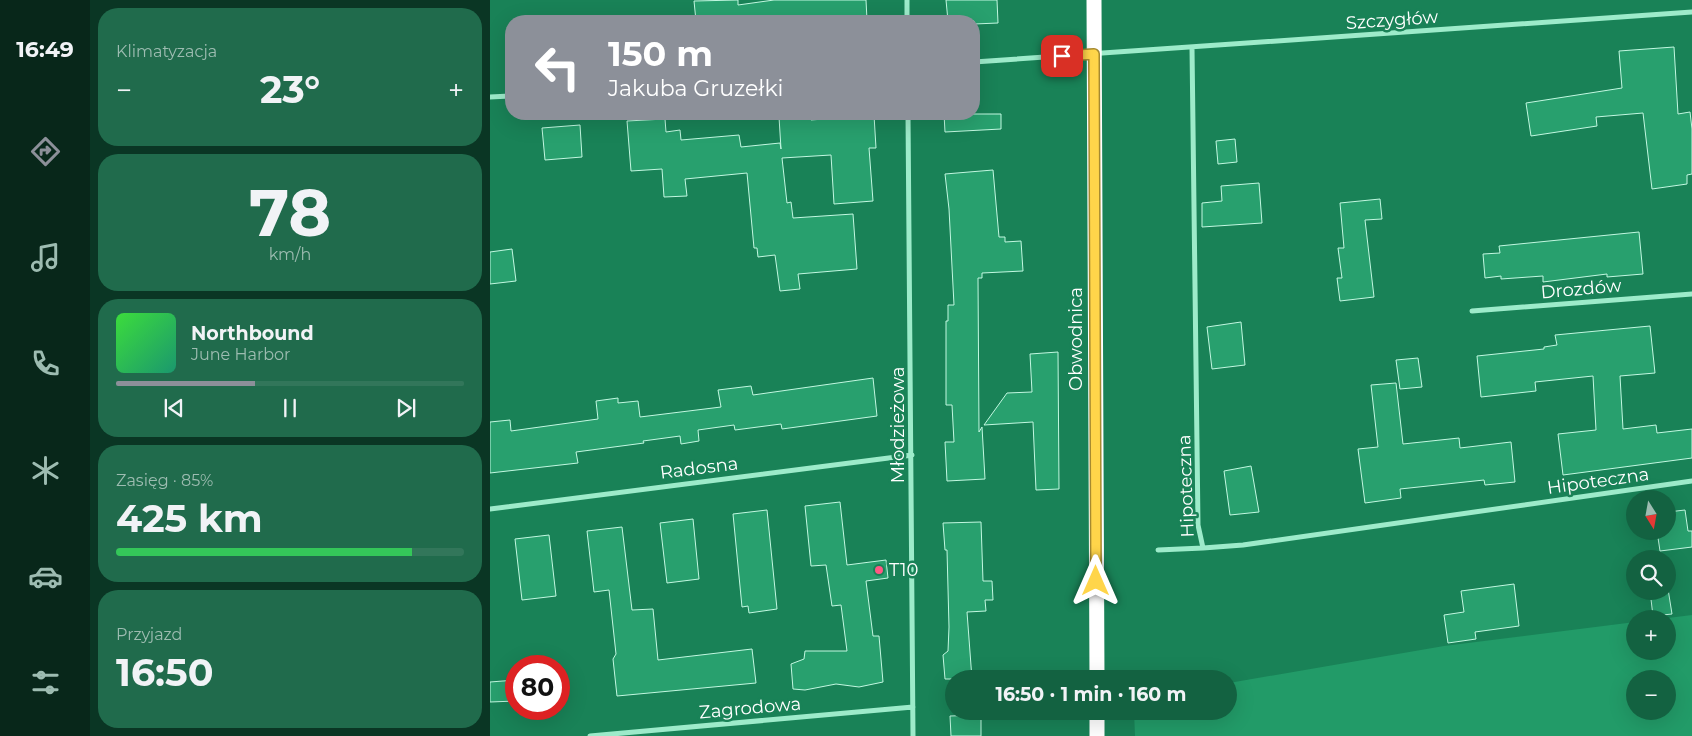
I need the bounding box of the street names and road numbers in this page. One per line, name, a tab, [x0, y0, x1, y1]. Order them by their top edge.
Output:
street label: Szczygłów	[1345, 6, 1439, 34]
street label: Drozdów	[1540, 274, 1623, 303]
street label: Obwodnica	[1065, 287, 1087, 391]
street label: Młodzieżowa	[887, 367, 909, 483]
street label: Hipoteczna	[1173, 434, 1199, 538]
street label: Radosna	[659, 452, 739, 484]
street label: Hipoteczna	[1546, 463, 1650, 499]
street label: Zagrodowa	[698, 693, 802, 723]

